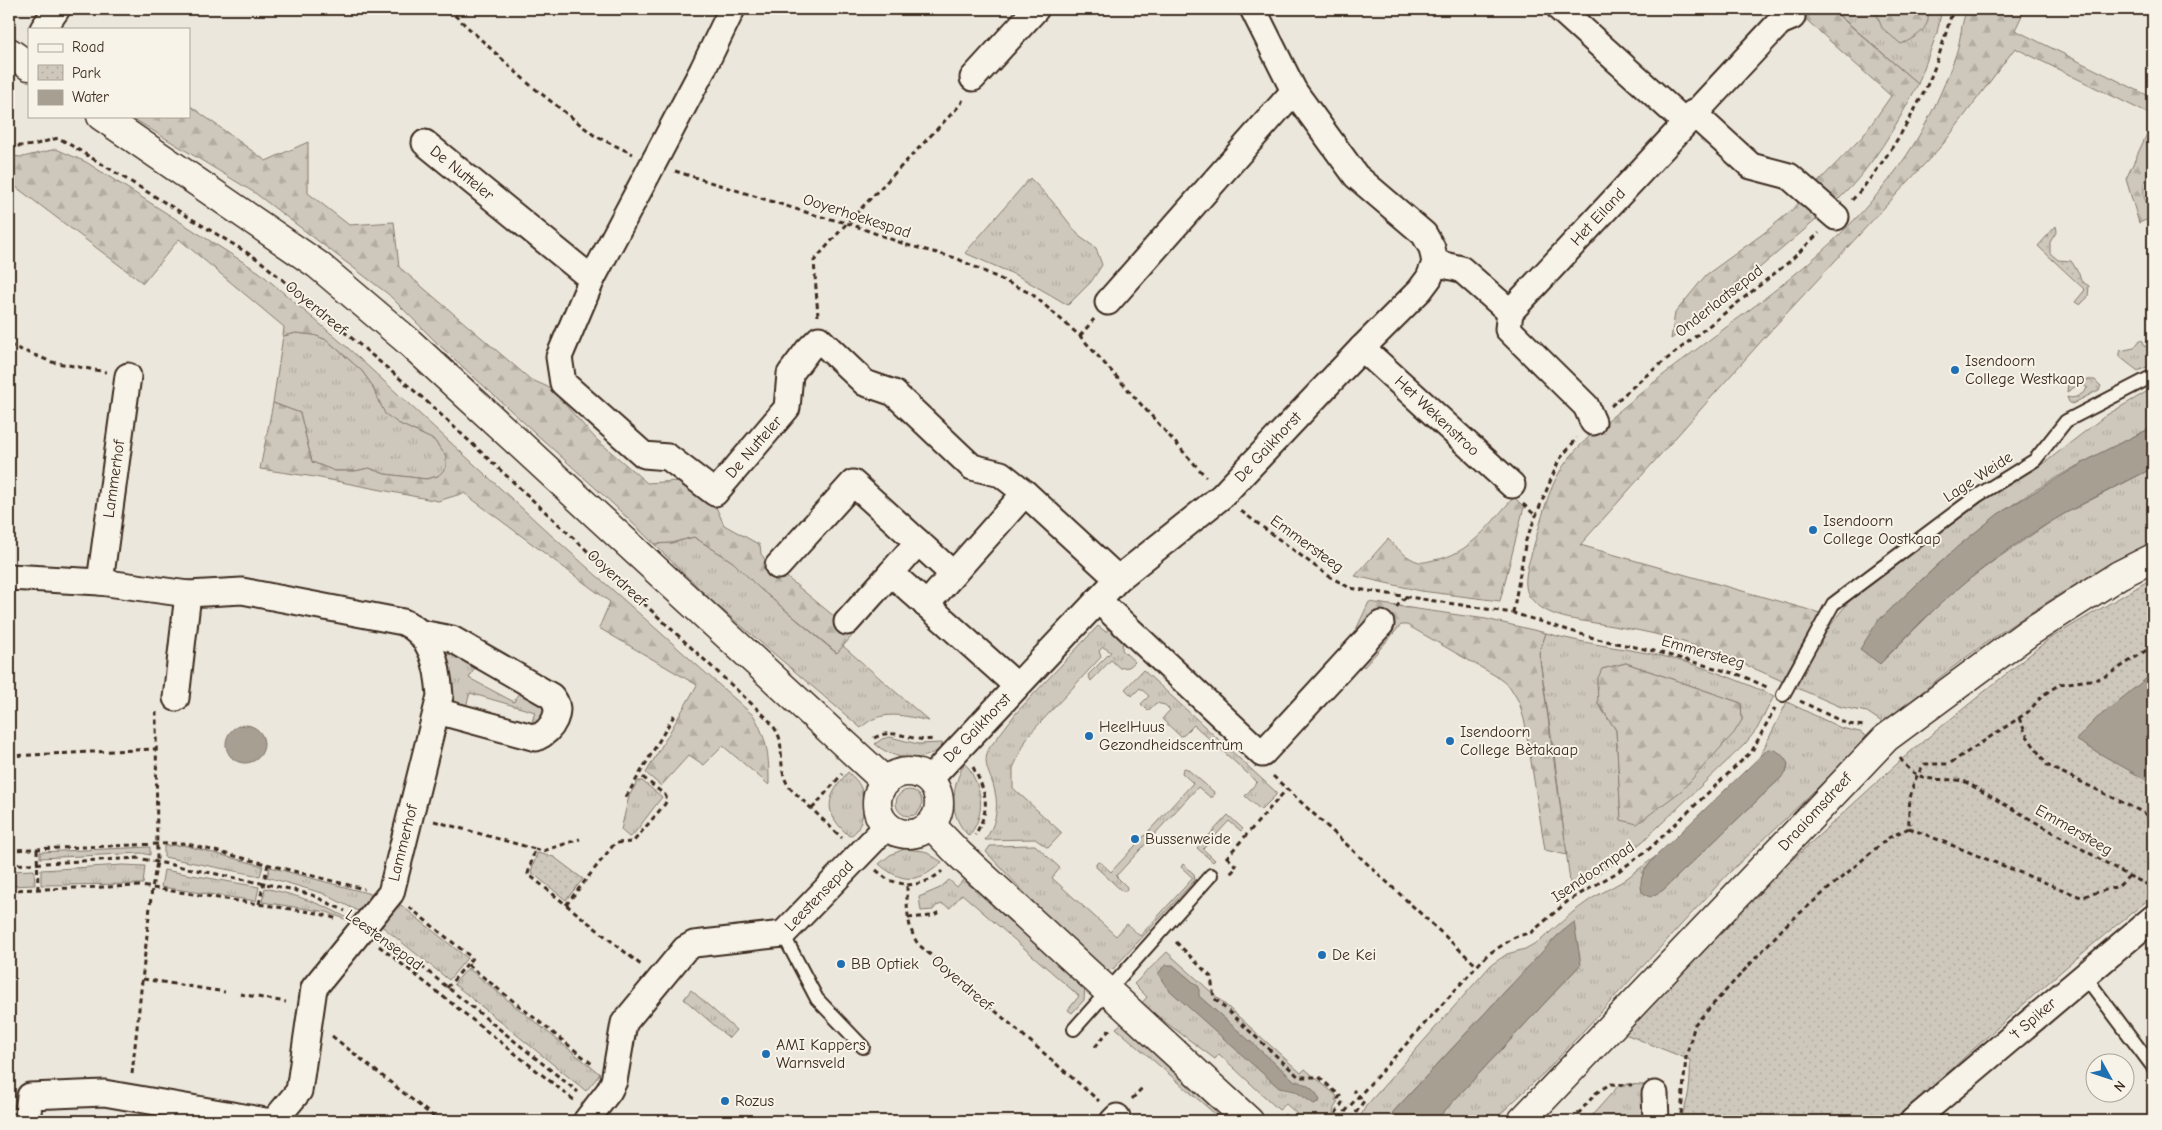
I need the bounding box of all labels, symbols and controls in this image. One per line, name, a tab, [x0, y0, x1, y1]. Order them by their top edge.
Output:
legend	[28, 28, 190, 118]
text: Road	[72, 38, 104, 56]
text: Park	[72, 64, 101, 82]
text: Water	[72, 88, 109, 106]
street label: De Nutteler	[427, 142, 498, 205]
street label: Het Eiland	[1567, 185, 1629, 249]
street label: Ooyerhoekespad	[801, 190, 913, 242]
street label: Onderlaatsepad	[1672, 261, 1766, 341]
street label: Ooyerdreef	[282, 277, 351, 340]
place label: Isendoorn College Westkaap	[1965, 352, 2085, 388]
marker: Isendoorn College Westkaap	[1949, 364, 1961, 376]
street label: Het Wekenstroo	[1391, 372, 1483, 460]
street label: De Gaikhorst	[1231, 408, 1305, 486]
street label: De Nutteler	[722, 412, 786, 482]
street label: Lammerhof	[100, 437, 129, 519]
street label: Lage Weide	[1940, 448, 2016, 506]
street label: Emmersteeg	[1267, 512, 1347, 576]
place label: Isendoorn College Oostkaap	[1823, 512, 1940, 548]
marker: Isendoorn College Oostkaap	[1807, 524, 1819, 536]
street label: Ooyerdreef	[584, 546, 652, 611]
street label: Emmersteeg	[1659, 632, 1747, 672]
street label: De Gaikhorst	[940, 689, 1015, 766]
place label: HeelHuus Gezondheidscentrum	[1099, 718, 1243, 754]
place label: Isendoorn College Bètakaap	[1460, 723, 1578, 759]
marker: HeelHuus Gezondheidscentrum	[1083, 730, 1095, 742]
marker: Isendoorn College Bètakaap	[1444, 735, 1456, 747]
street label: Draaiomsdreef	[1774, 768, 1857, 855]
street label: Lammerhof	[385, 801, 422, 883]
street label: Emmersteeg	[2032, 801, 2116, 859]
place label: Bussenweide	[1145, 830, 1231, 848]
marker: Bussenweide	[1129, 833, 1141, 845]
street label: Isendoornpad	[1548, 838, 1638, 906]
street label: Leestensepad	[781, 857, 857, 935]
street label: Leestensepad	[342, 906, 426, 974]
place label: De Kei	[1332, 946, 1376, 964]
marker: De Kei	[1316, 949, 1328, 961]
street label: Ooyerdreef	[928, 952, 997, 1015]
place label: BB Optiek	[851, 955, 919, 973]
marker: BB Optiek	[835, 958, 847, 970]
street label: 't Spiker	[2006, 993, 2060, 1044]
place label: AMI Kappers Warnsveld	[776, 1036, 866, 1072]
marker: AMI Kappers Warnsveld	[760, 1048, 772, 1060]
north arrow	[2084, 1052, 2134, 1102]
text: N	[2110, 1077, 2129, 1095]
place label: Rozus	[735, 1092, 774, 1110]
marker: Rozus	[719, 1095, 731, 1107]

